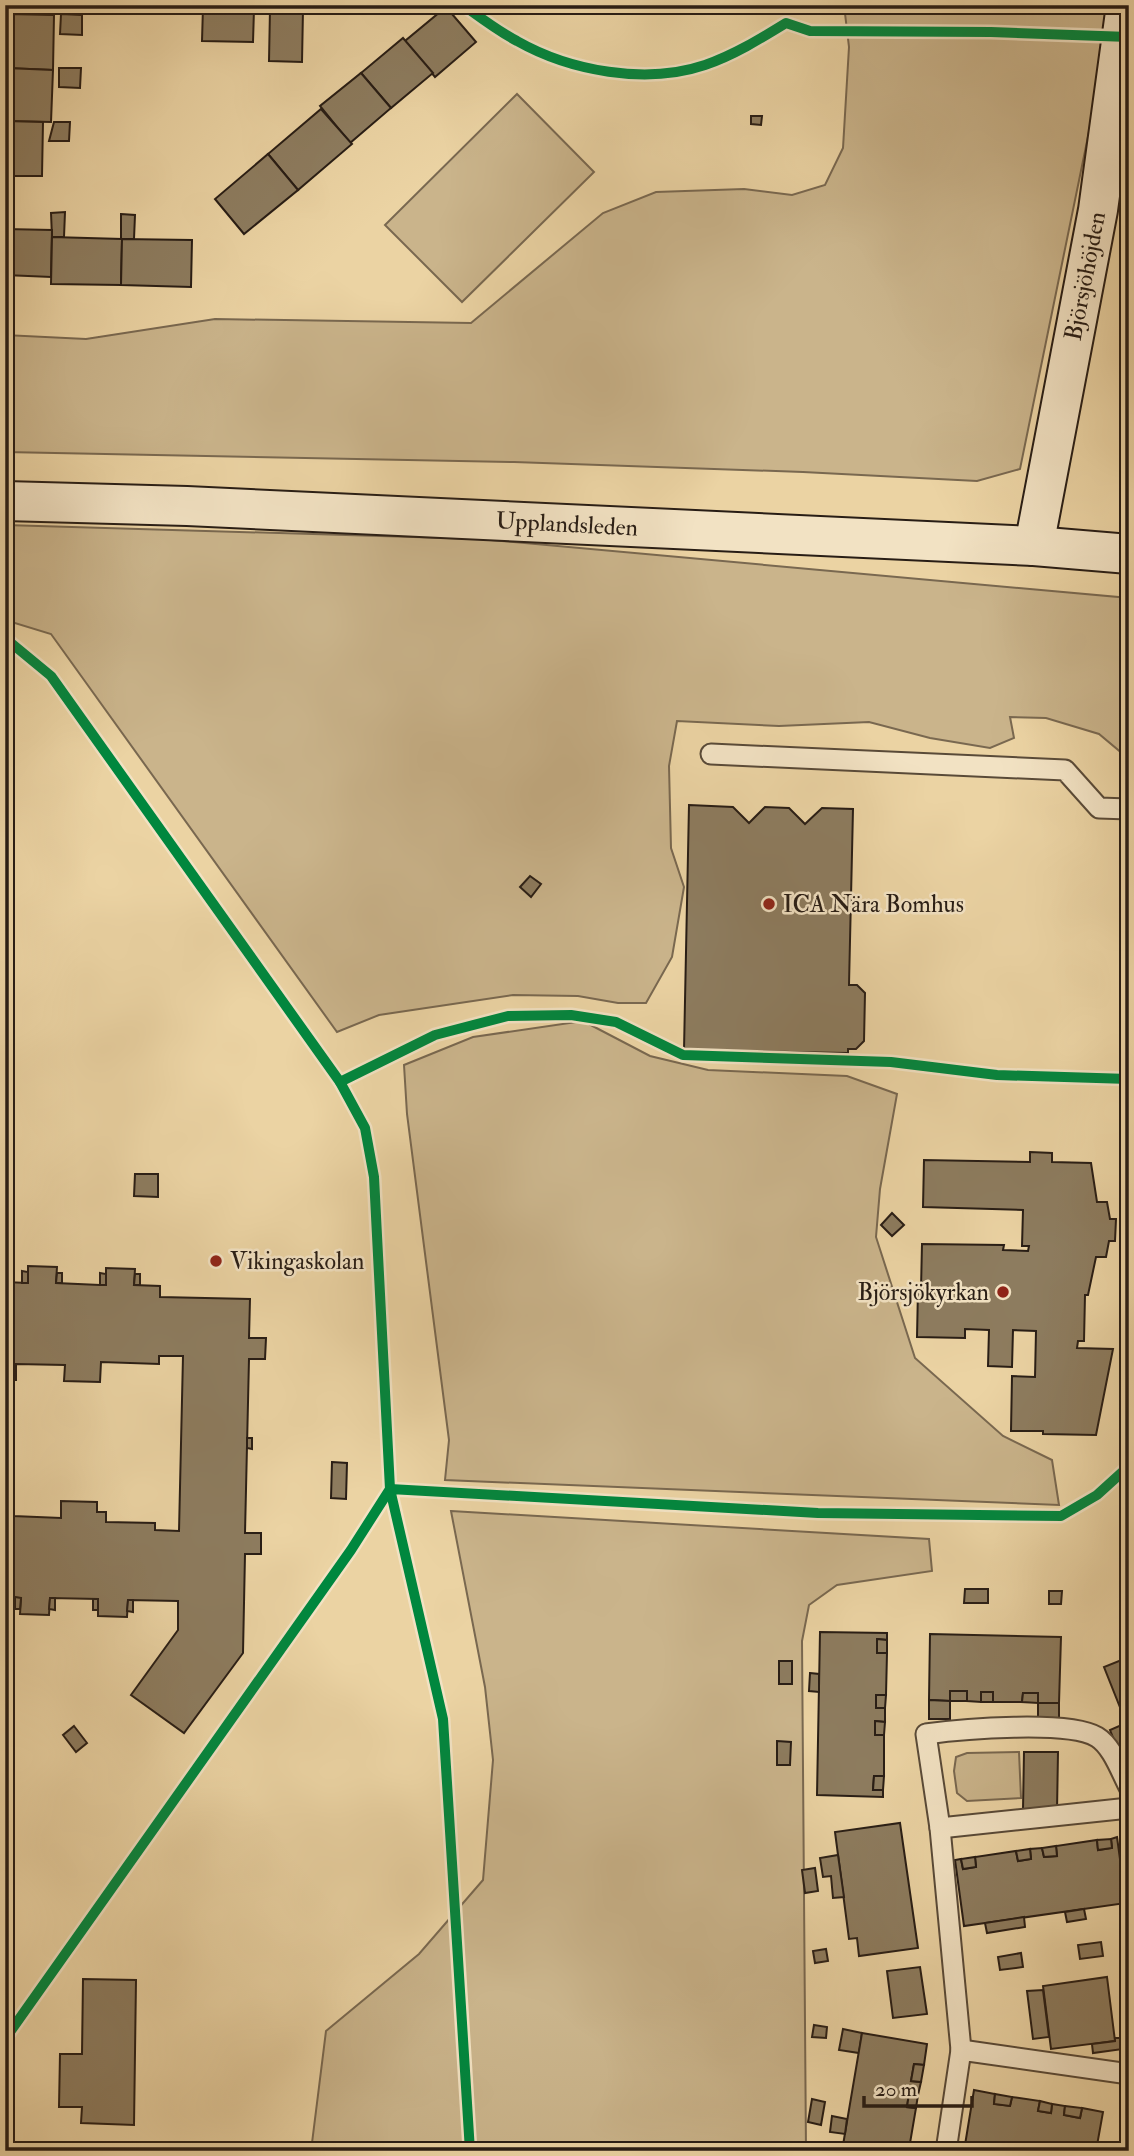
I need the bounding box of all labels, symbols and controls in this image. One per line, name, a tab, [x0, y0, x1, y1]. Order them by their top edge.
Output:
street label: Björsjöhöjden	[1058, 209, 1113, 343]
street label: Upplandsleden	[495, 505, 639, 544]
place label: ICA Nära Bomhus	[783, 889, 964, 920]
marker: ICA Nära Bomhus	[761, 896, 777, 912]
place label: Vikingaskolan	[230, 1246, 364, 1277]
marker: Vikingaskolan	[208, 1253, 224, 1269]
place label: Björsjökyrkan	[858, 1277, 989, 1308]
marker: Björsjökyrkan	[995, 1284, 1011, 1300]
scale bar	[864, 2065, 973, 2109]
text: 20 m	[875, 2076, 917, 2103]

